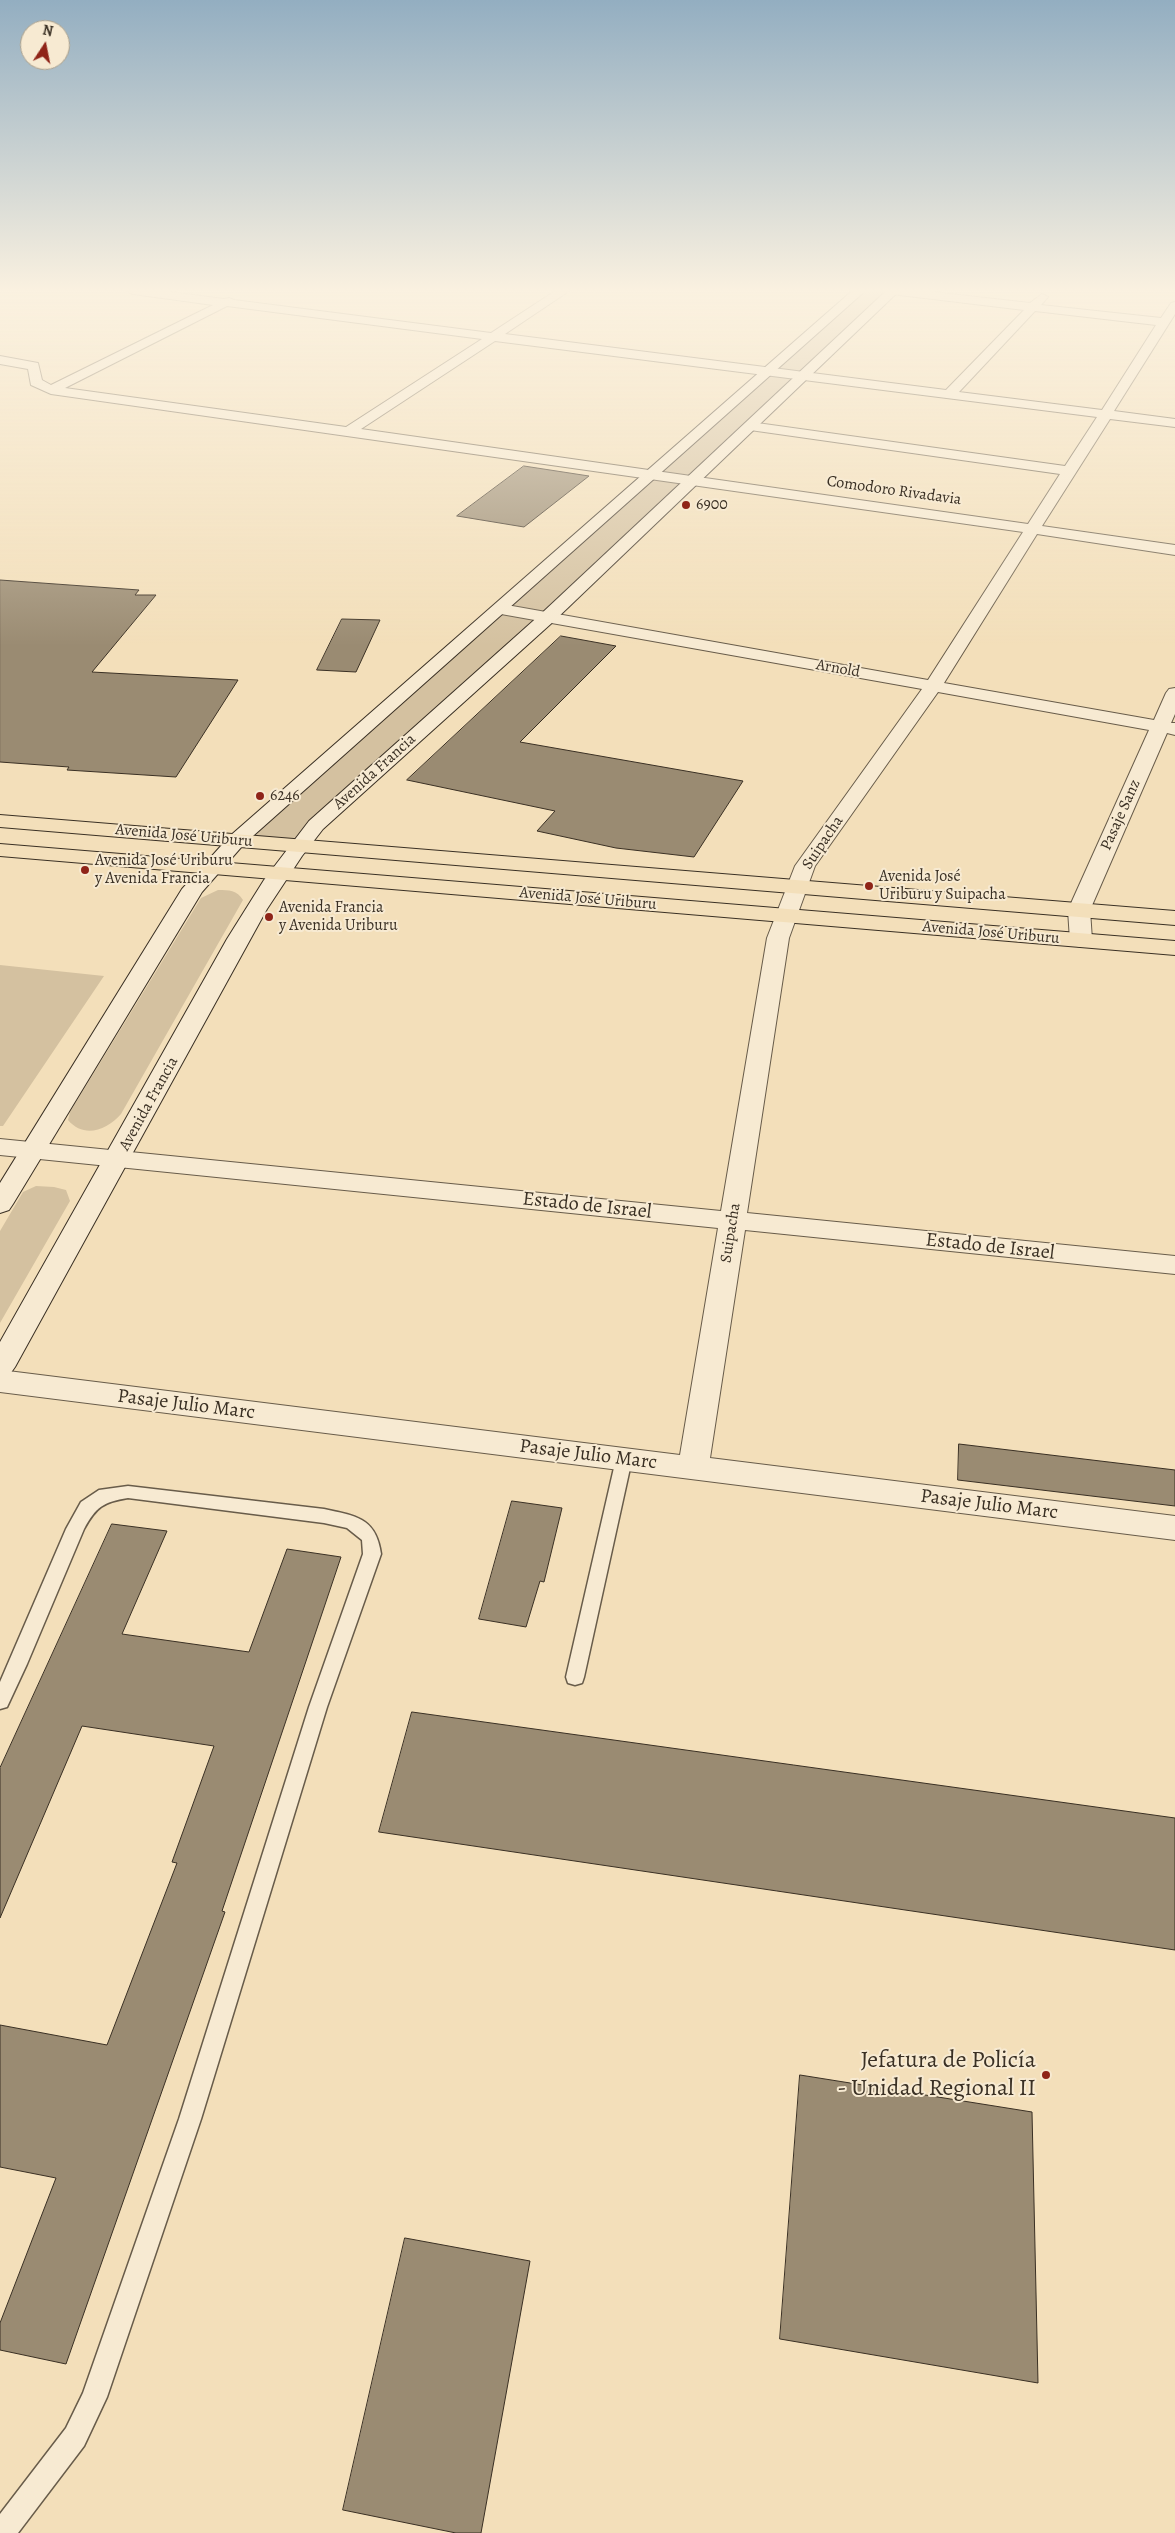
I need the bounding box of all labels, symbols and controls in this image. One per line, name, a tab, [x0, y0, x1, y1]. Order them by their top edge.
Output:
north arrow	[20, 20, 70, 70]
text: N	[41, 20, 55, 41]
street label: Comodoro Rivadavia	[825, 472, 963, 510]
place label: 6900	[696, 495, 728, 515]
marker: 6900	[680, 499, 692, 511]
street label: Arnold	[814, 656, 862, 682]
street label: Avenida Francia	[330, 730, 420, 814]
street label: Pasaje Sanz	[1097, 776, 1145, 854]
place label: 6246	[270, 786, 300, 806]
marker: 6246	[254, 790, 266, 802]
street label: Suipacha	[798, 813, 848, 873]
street label: Avenida José Uriburu	[115, 820, 253, 852]
place label: Avenida José Uriburu y Avenida Francia	[95, 851, 233, 889]
marker: Avenida José Uriburu y Avenida Francia	[79, 864, 91, 876]
place label: Avenida José Uriburu y Suipacha	[879, 867, 1006, 905]
marker: Avenida José Uriburu y Suipacha	[863, 880, 875, 892]
street label: Avenida José Uriburu	[519, 883, 657, 915]
place label: Avenida Francia y Avenida Uriburu	[279, 898, 398, 936]
marker: Avenida Francia y Avenida Uriburu	[263, 911, 275, 923]
street label: Avenida José Uriburu	[922, 917, 1060, 949]
street label: Avenida Francia	[115, 1054, 183, 1154]
street label: Estado de Israel	[521, 1187, 653, 1225]
street label: Suipacha	[717, 1202, 745, 1264]
street label: Estado de Israel	[924, 1228, 1056, 1266]
street label: Pasaje Julio Marc	[116, 1385, 256, 1425]
street label: Pasaje Julio Marc	[518, 1435, 658, 1475]
street label: Pasaje Julio Marc	[919, 1485, 1059, 1525]
place label: Jefatura de Policía - Unidad Regional II	[837, 2047, 1036, 2103]
marker: Jefatura de Policía - Unidad Regional II	[1040, 2069, 1052, 2081]

